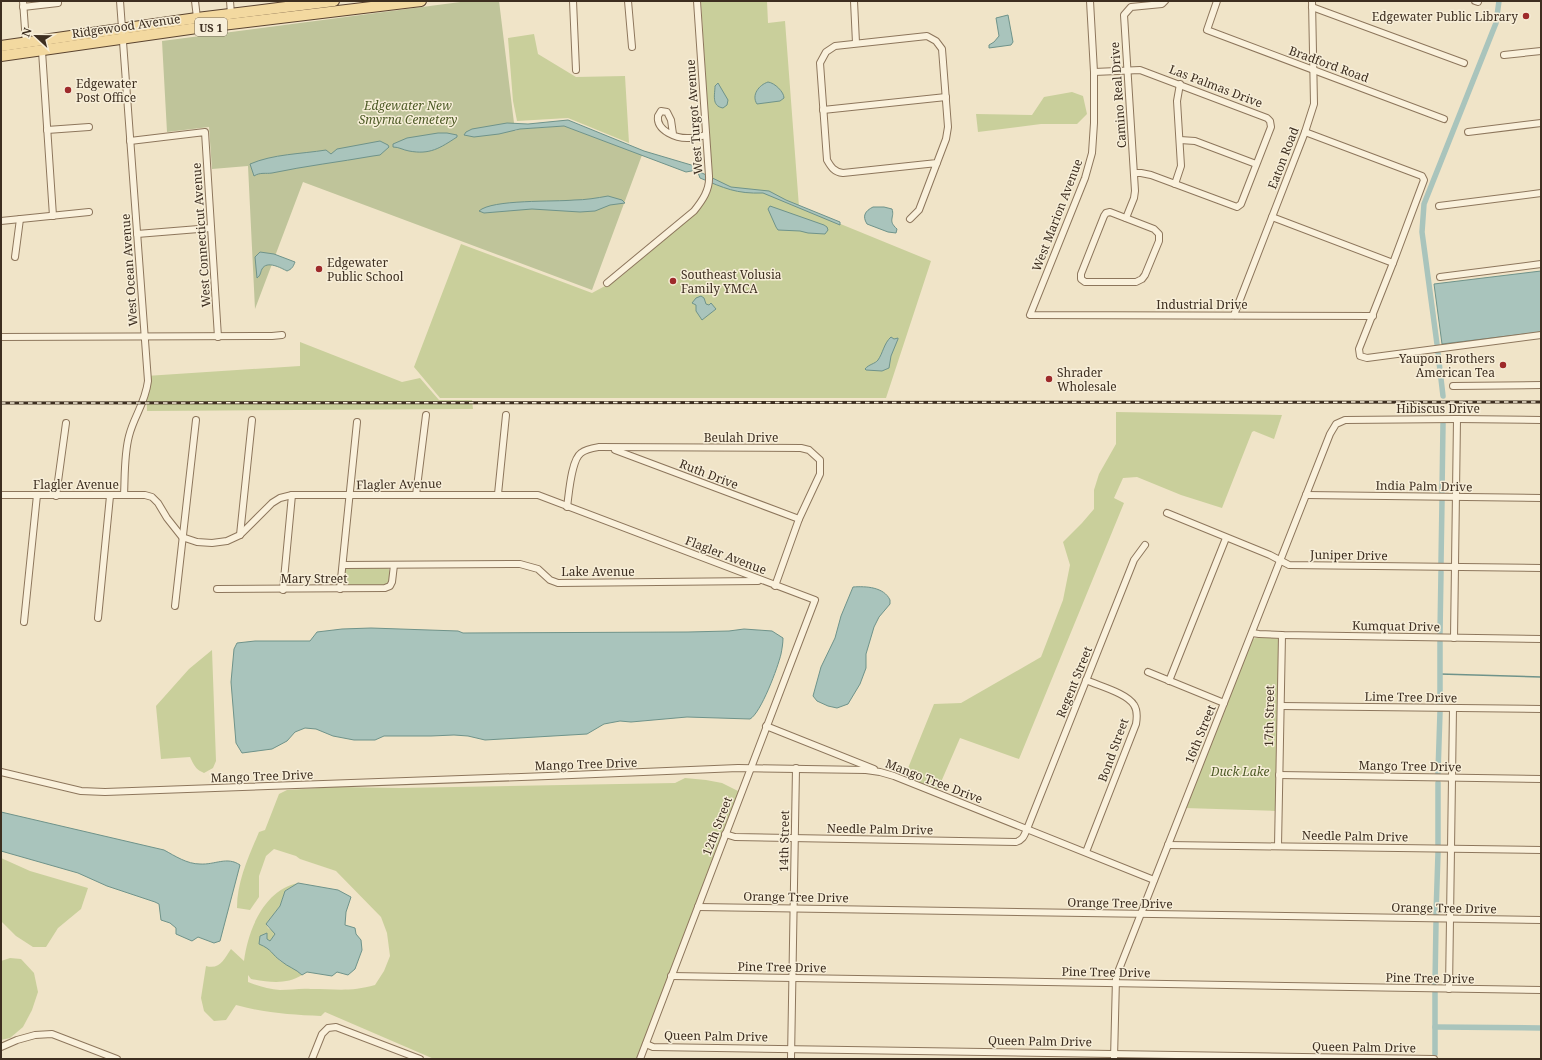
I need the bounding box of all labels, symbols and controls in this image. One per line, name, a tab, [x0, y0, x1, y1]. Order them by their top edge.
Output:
place label: Edgewater Public Library	[1372, 8, 1518, 25]
street label: Ridgewood Avenue	[71, 10, 181, 42]
marker: Edgewater Public Library	[1521, 11, 1531, 21]
north arrow	[16, 16, 56, 56]
road number: US 1	[195, 18, 227, 36]
text: N	[18, 25, 35, 39]
street label: Camino Real Drive	[1106, 41, 1130, 149]
street label: Bradford Road	[1287, 42, 1372, 87]
street label: West Turgot Avenue	[682, 59, 706, 175]
street label: Las Palmas Drive	[1167, 60, 1265, 112]
place label: Edgewater Post Office	[76, 75, 137, 106]
marker: Edgewater Post Office	[63, 85, 73, 95]
park label: Edgewater New Smyrna Cemetery	[359, 97, 457, 128]
street label: Eaton Road	[1263, 124, 1303, 191]
street label: West Marion Avenue	[1028, 156, 1086, 274]
street label: West Connecticut Avenue	[187, 162, 215, 308]
street label: West Ocean Avenue	[117, 213, 141, 327]
place label: Edgewater Public School	[327, 254, 404, 285]
marker: Edgewater Public School	[314, 264, 324, 274]
place label: Southeast Volusia Family YMCA	[681, 266, 782, 297]
marker: Southeast Volusia Family YMCA	[668, 276, 678, 286]
street label: Industrial Drive	[1156, 296, 1248, 313]
place label: Yaupon Brothers American Tea	[1398, 350, 1495, 381]
marker: Yaupon Brothers American Tea	[1498, 360, 1508, 370]
place label: Shrader Wholesale	[1057, 364, 1117, 395]
marker: Shrader Wholesale	[1044, 374, 1054, 384]
street label: Hibiscus Drive	[1396, 400, 1480, 417]
street label: Beulah Drive	[704, 429, 778, 446]
street label: Ruth Drive	[677, 455, 741, 493]
street label: Flagler Avenue	[356, 475, 442, 493]
street label: Flagler Avenue	[33, 476, 119, 493]
street label: India Palm Drive	[1375, 477, 1473, 495]
street label: Flagler Avenue	[683, 532, 769, 578]
street label: Juniper Drive	[1309, 546, 1388, 564]
street label: Lake Avenue	[561, 563, 635, 580]
street label: Mary Street	[280, 570, 348, 587]
street label: Kumquat Drive	[1352, 617, 1440, 635]
street label: Regent Street	[1052, 644, 1096, 720]
street label: 17th Street	[1260, 685, 1278, 747]
street label: Lime Tree Drive	[1364, 688, 1458, 706]
street label: 16th Street	[1181, 702, 1219, 766]
street label: Bond Street	[1094, 716, 1132, 784]
street label: Mango Tree Drive	[534, 754, 638, 774]
street label: Mango Tree Drive	[883, 755, 985, 807]
street label: Mango Tree Drive	[1358, 757, 1462, 775]
park label: Duck Lake	[1210, 763, 1269, 780]
street label: Mango Tree Drive	[210, 766, 314, 786]
street label: 12th Street	[698, 794, 736, 858]
street label: 14th Street	[775, 810, 793, 872]
street label: Needle Palm Drive	[827, 820, 933, 838]
street label: Needle Palm Drive	[1302, 827, 1408, 845]
street label: Orange Tree Drive	[743, 888, 849, 906]
street label: Orange Tree Drive	[1067, 894, 1173, 912]
street label: Orange Tree Drive	[1391, 899, 1497, 917]
street label: Pine Tree Drive	[737, 958, 827, 976]
street label: Pine Tree Drive	[1061, 963, 1151, 981]
street label: Pine Tree Drive	[1385, 969, 1475, 987]
street label: Queen Palm Drive	[664, 1027, 768, 1045]
street label: Queen Palm Drive	[988, 1032, 1092, 1050]
street label: Queen Palm Drive	[1312, 1038, 1416, 1056]

